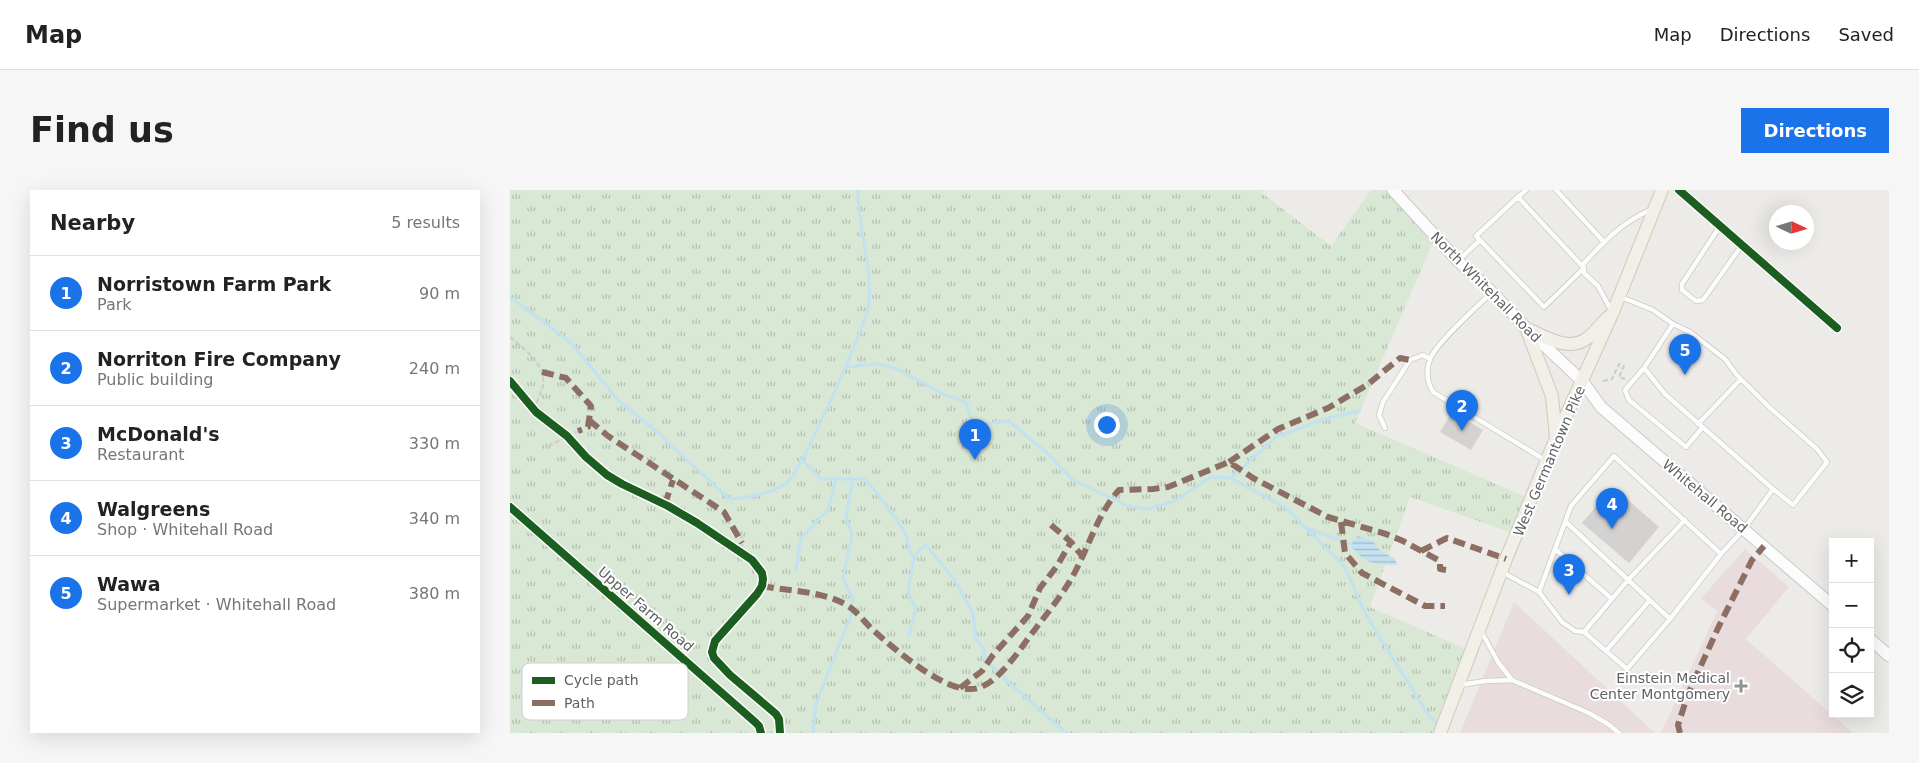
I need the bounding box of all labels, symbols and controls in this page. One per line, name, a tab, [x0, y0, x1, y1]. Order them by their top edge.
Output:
text: Map	[25, 21, 82, 49]
text: Map	[1654, 24, 1692, 45]
text: Directions	[1720, 24, 1810, 45]
text: Saved	[1838, 24, 1894, 45]
button: Directions	[1741, 108, 1889, 153]
text: Find us	[30, 110, 174, 150]
north arrow	[1769, 205, 1814, 250]
text: Nearby	[50, 211, 135, 235]
text: 5 results	[391, 213, 460, 232]
street label: North Whitehall Road	[1428, 229, 1544, 345]
text: Norristown Farm Park	[97, 273, 331, 295]
text: 1	[60, 284, 72, 303]
text: 90 m	[419, 284, 460, 303]
text: Park	[97, 295, 132, 314]
pin: 5	[1669, 334, 1701, 375]
text: Norriton Fire Company	[97, 348, 341, 370]
text: 2	[60, 359, 72, 378]
text: 240 m	[409, 359, 460, 378]
text: Public building	[97, 370, 214, 389]
street label: West Germantown Pike	[1510, 383, 1588, 539]
pin: 2	[1446, 390, 1478, 431]
your location	[1094, 412, 1120, 438]
pin: 1	[959, 419, 991, 460]
text: McDonald's	[97, 423, 220, 445]
text: 3	[60, 434, 72, 453]
text: 330 m	[409, 434, 460, 453]
text: Restaurant	[97, 445, 185, 464]
street label: Whitehall Road	[1659, 456, 1751, 536]
pin: 4	[1596, 488, 1628, 529]
text: Walgreens	[97, 498, 210, 520]
text: 4	[60, 509, 72, 528]
text: 340 m	[409, 509, 460, 528]
text: Shop · Whitehall Road	[97, 520, 273, 539]
map controls	[1829, 538, 1874, 718]
button: +	[1829, 538, 1874, 583]
pin: 3	[1553, 554, 1585, 595]
street label: Upper Farm Road	[595, 563, 697, 655]
text: Wawa	[97, 573, 160, 595]
button: −	[1829, 583, 1874, 628]
text: 5	[60, 584, 72, 603]
text: 380 m	[409, 584, 460, 603]
text: Supermarket · Whitehall Road	[97, 595, 336, 614]
button: locate	[1829, 628, 1874, 673]
legend	[522, 663, 688, 720]
place label: Einstein Medical Center Montgomery	[1590, 670, 1730, 702]
text: Cycle path	[564, 672, 639, 688]
button: layers	[1829, 673, 1874, 718]
marker: Einstein Medical Center Montgomery	[1734, 679, 1748, 693]
text: Path	[564, 695, 595, 711]

